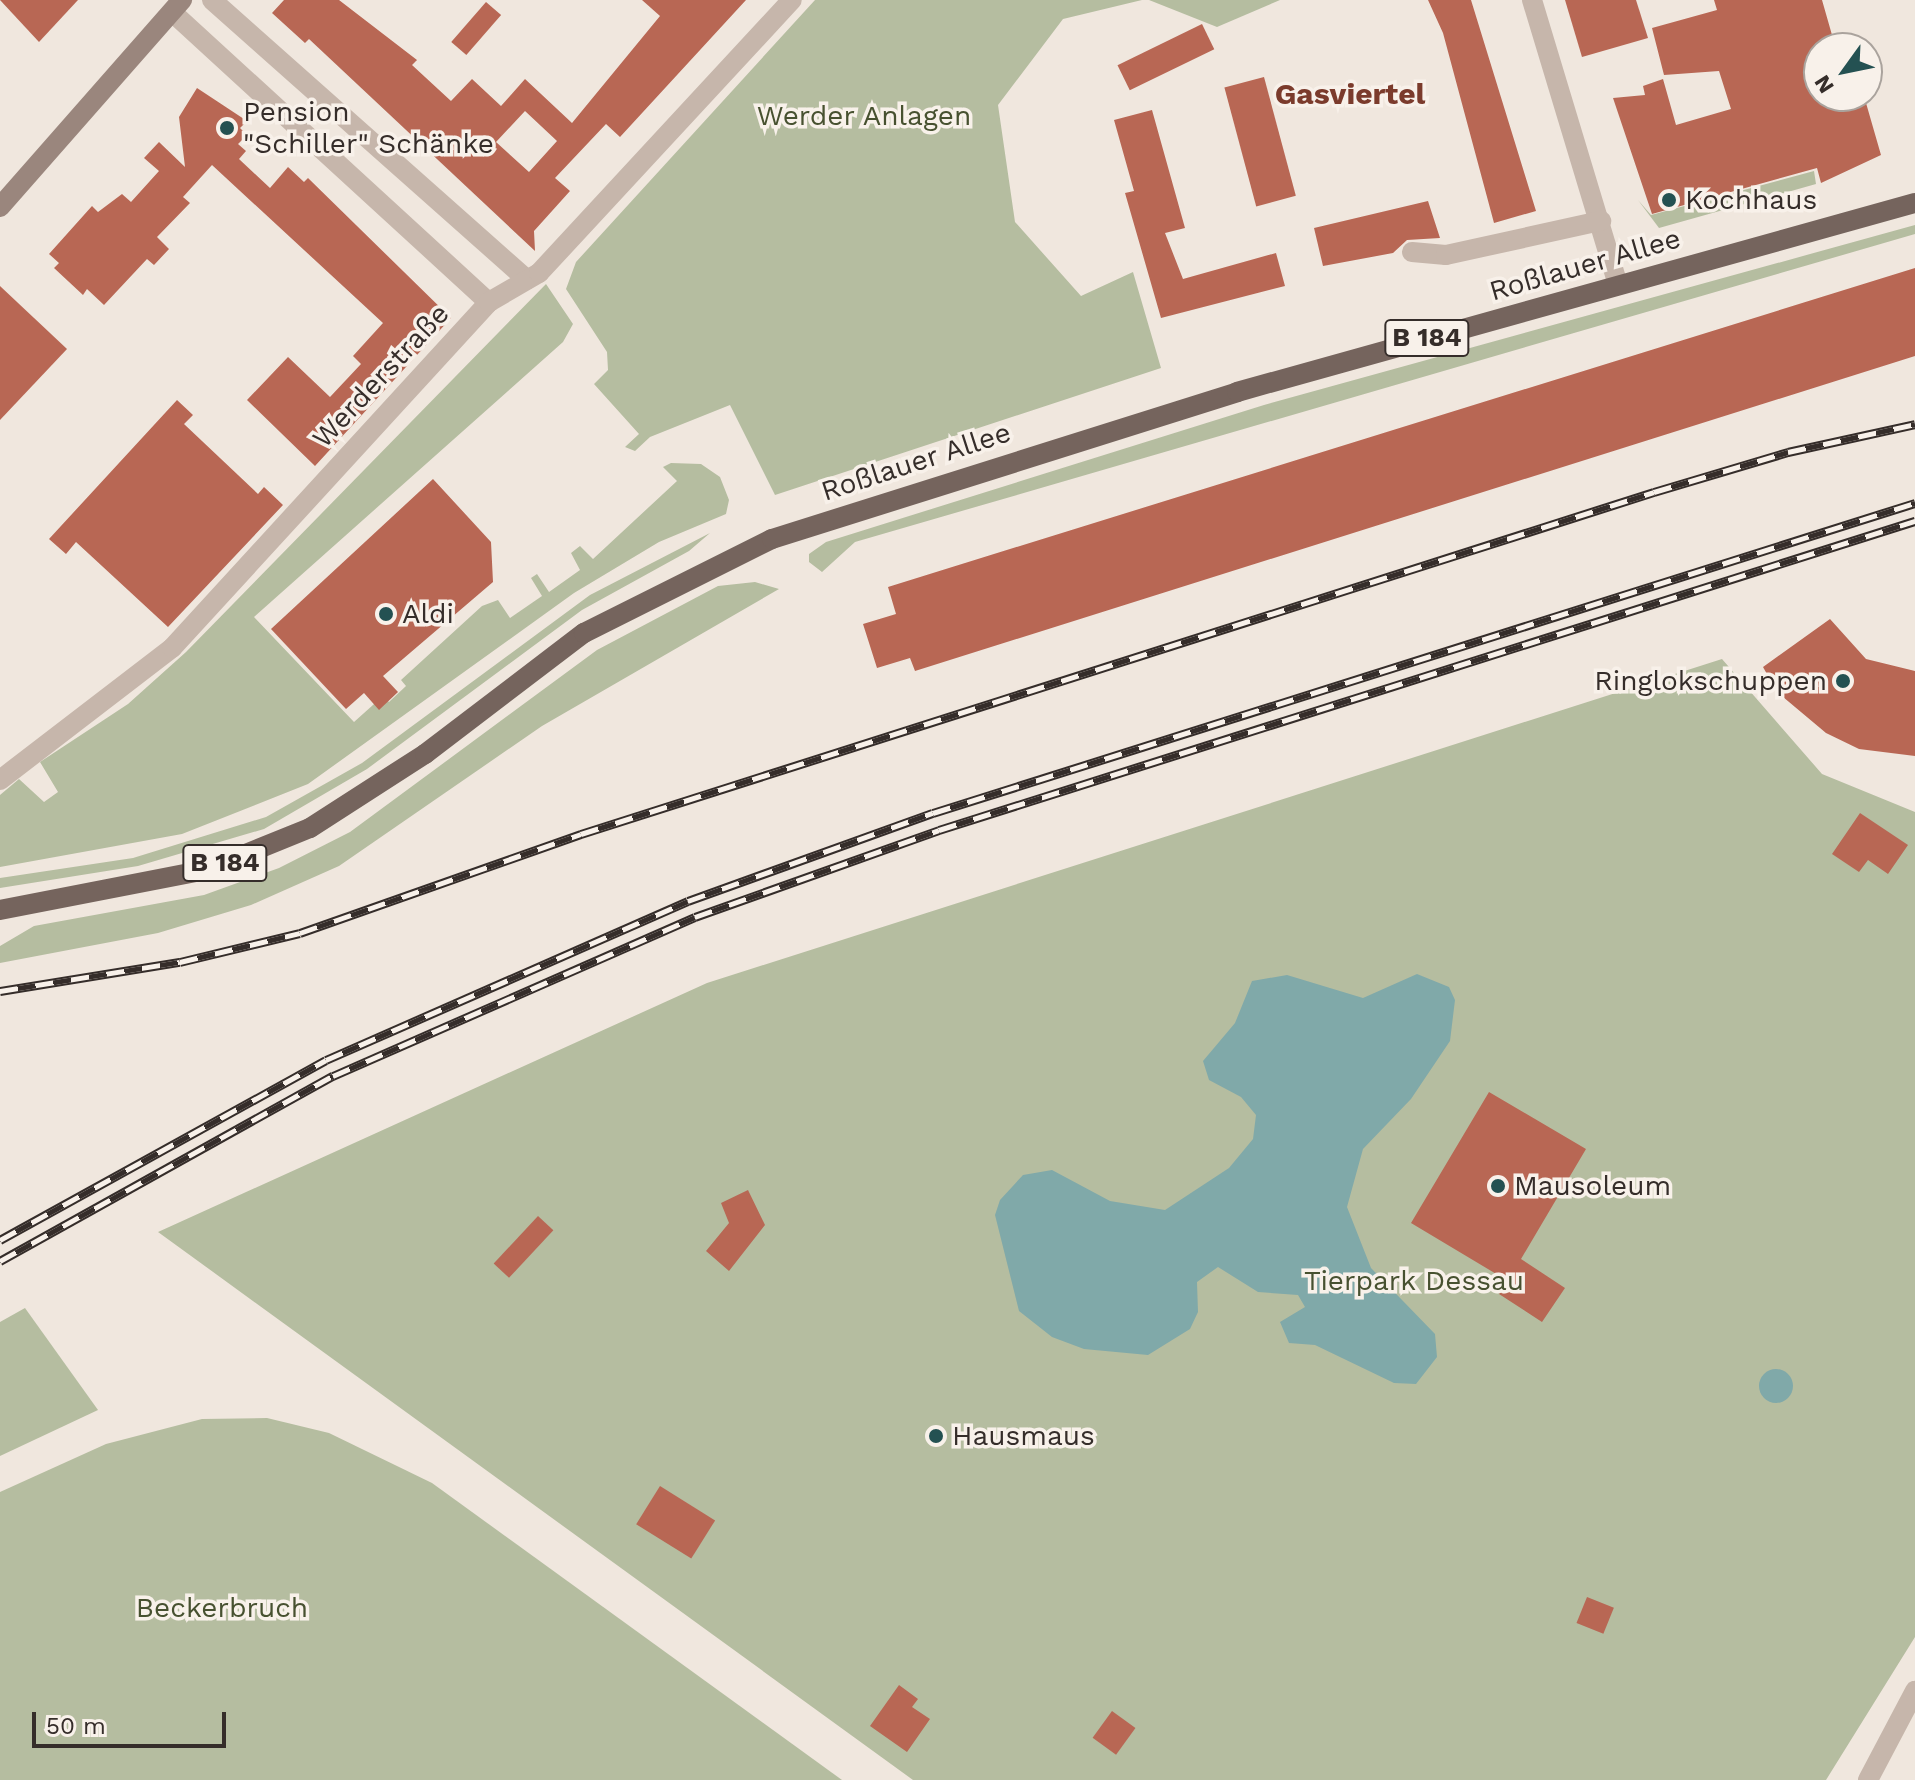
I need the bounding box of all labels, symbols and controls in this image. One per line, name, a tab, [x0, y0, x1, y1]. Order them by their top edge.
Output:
north arrow	[1803, 32, 1883, 112]
text: N	[1809, 71, 1839, 98]
district label: Gasviertel	[1275, 76, 1425, 112]
place label: Pension "Schiller" Schänke	[243, 95, 494, 161]
park label: Werder Anlagen	[756, 99, 972, 133]
marker: Pension "Schiller" Schänke	[218, 119, 236, 137]
place label: Kochhaus	[1685, 183, 1817, 217]
marker: Kochhaus	[1660, 191, 1678, 209]
street label: Roßlauer Allee	[1485, 221, 1685, 309]
street label: Werderstraße	[306, 297, 456, 455]
road number: B 184	[1383, 316, 1471, 360]
street label: Roßlauer Allee	[816, 415, 1016, 509]
place label: Aldi	[402, 597, 454, 631]
marker: Aldi	[377, 605, 395, 623]
place label: Ringlokschuppen	[1594, 664, 1827, 698]
marker: Ringlokschuppen	[1834, 672, 1852, 690]
road number: B 184	[181, 841, 269, 885]
place label: Mausoleum	[1514, 1169, 1671, 1203]
marker: Mausoleum	[1489, 1177, 1507, 1195]
park label: Tierpark Dessau	[1304, 1264, 1524, 1298]
place label: Hausmaus	[952, 1419, 1095, 1453]
marker: Hausmaus	[927, 1427, 945, 1445]
park label: Beckerbruch	[136, 1591, 308, 1625]
scale bar	[36, 1696, 230, 1746]
text: 50 m	[46, 1712, 106, 1740]

